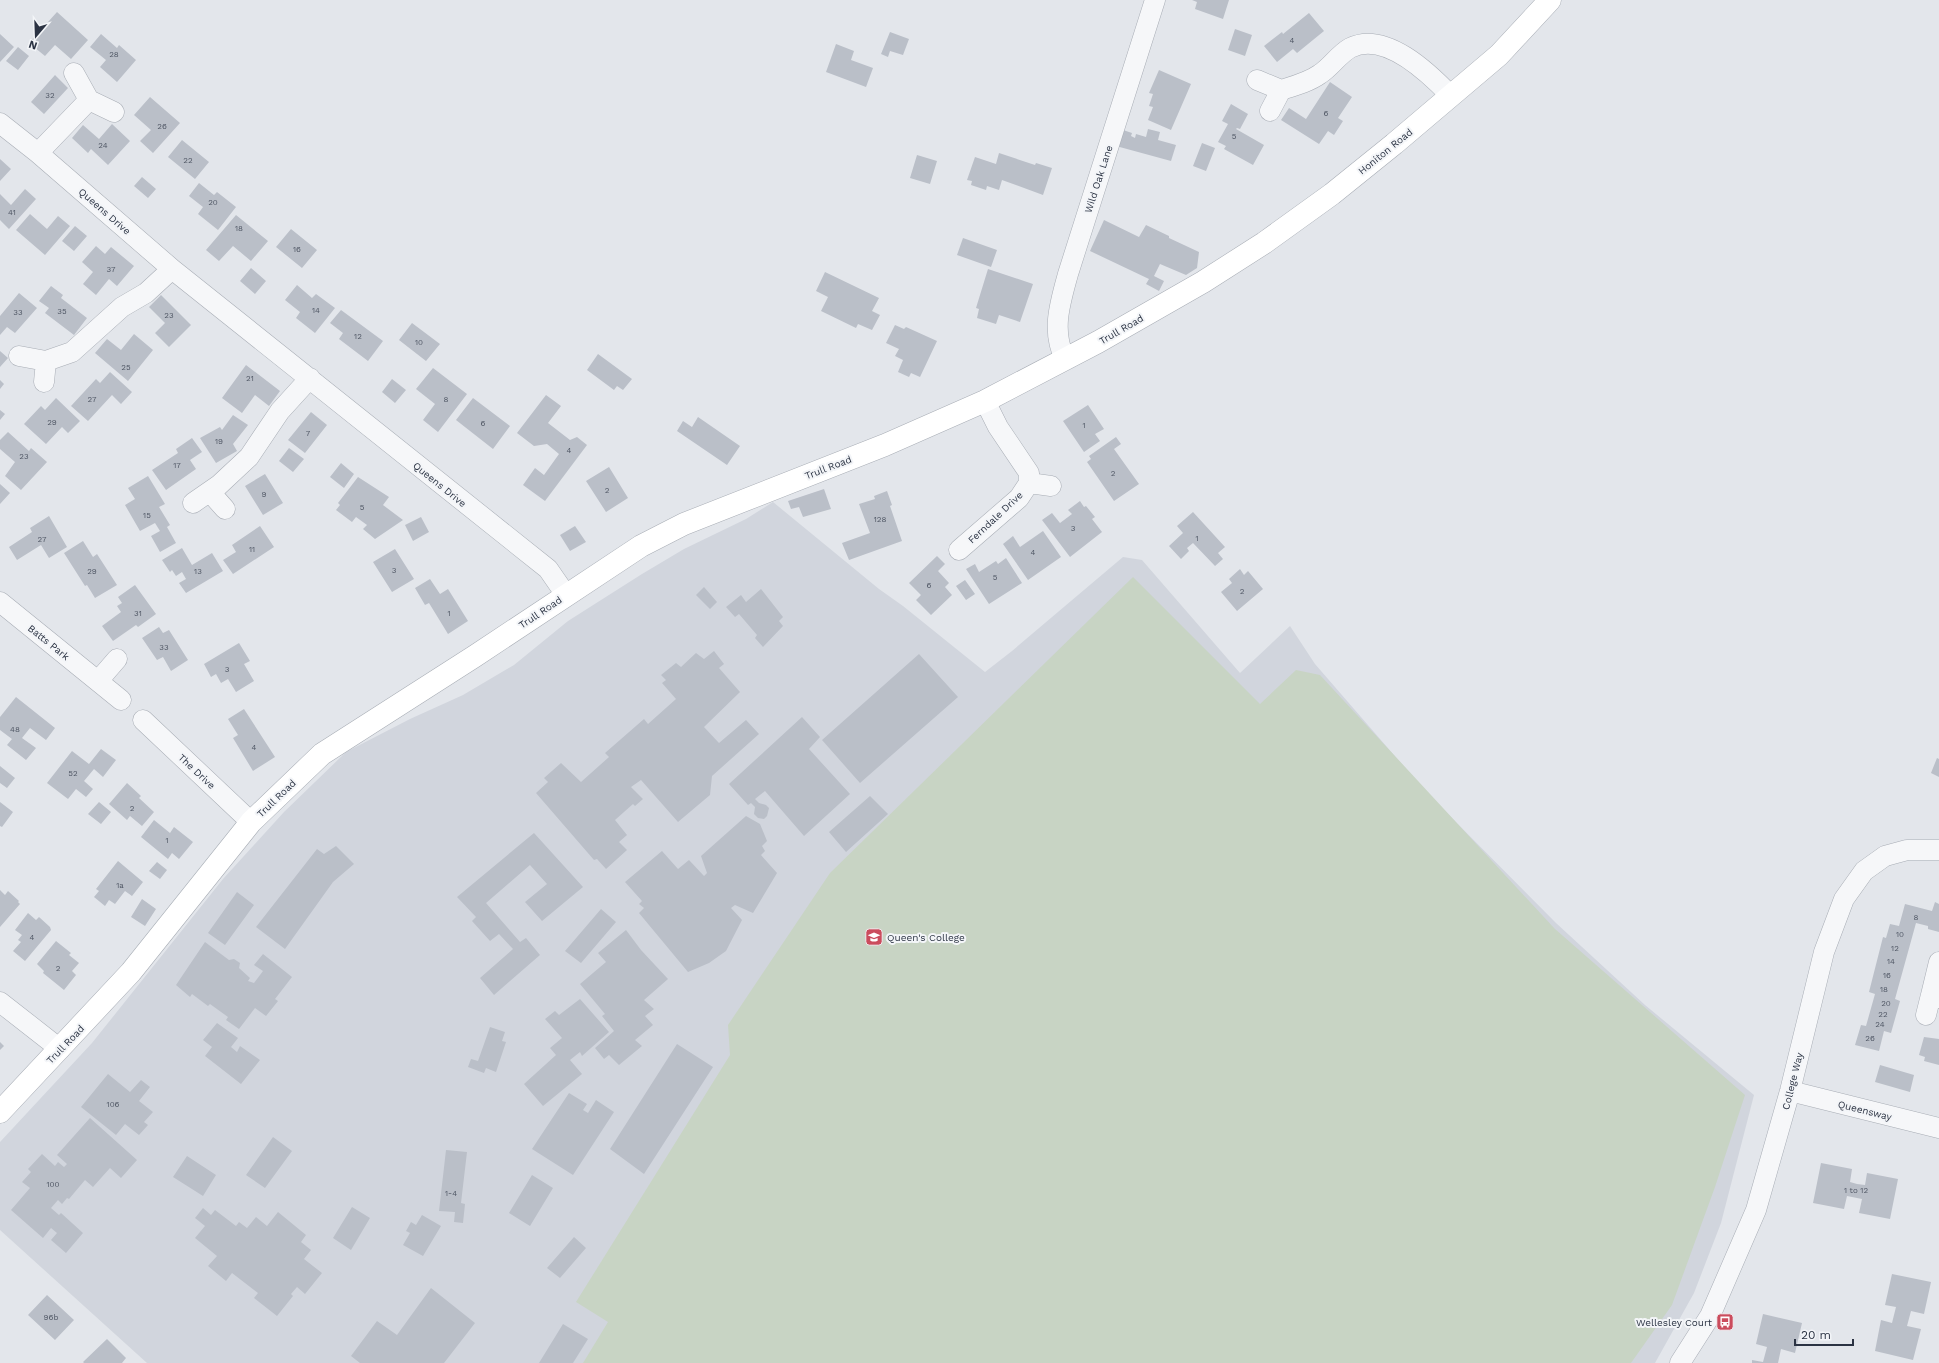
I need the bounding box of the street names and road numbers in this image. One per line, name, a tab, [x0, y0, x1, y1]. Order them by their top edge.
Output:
street label: Honiton Road	[1356, 126, 1415, 177]
street label: Wild Oak Lane	[1082, 144, 1115, 214]
street label: Queens Drive	[77, 186, 133, 237]
street label: Trull Road	[1097, 312, 1145, 346]
street label: Trull Road	[803, 454, 853, 481]
street label: Queens Drive	[411, 460, 469, 509]
street label: Ferndale Drive	[966, 489, 1025, 545]
street label: Trull Road	[517, 594, 564, 631]
street label: Batts Park	[26, 622, 72, 663]
street label: The Drive	[176, 752, 217, 791]
street label: Trull Road	[255, 777, 298, 819]
street label: Trull Road	[44, 1023, 86, 1066]
street label: College Way	[1780, 1050, 1805, 1111]
street label: Queensway	[1837, 1098, 1894, 1123]

